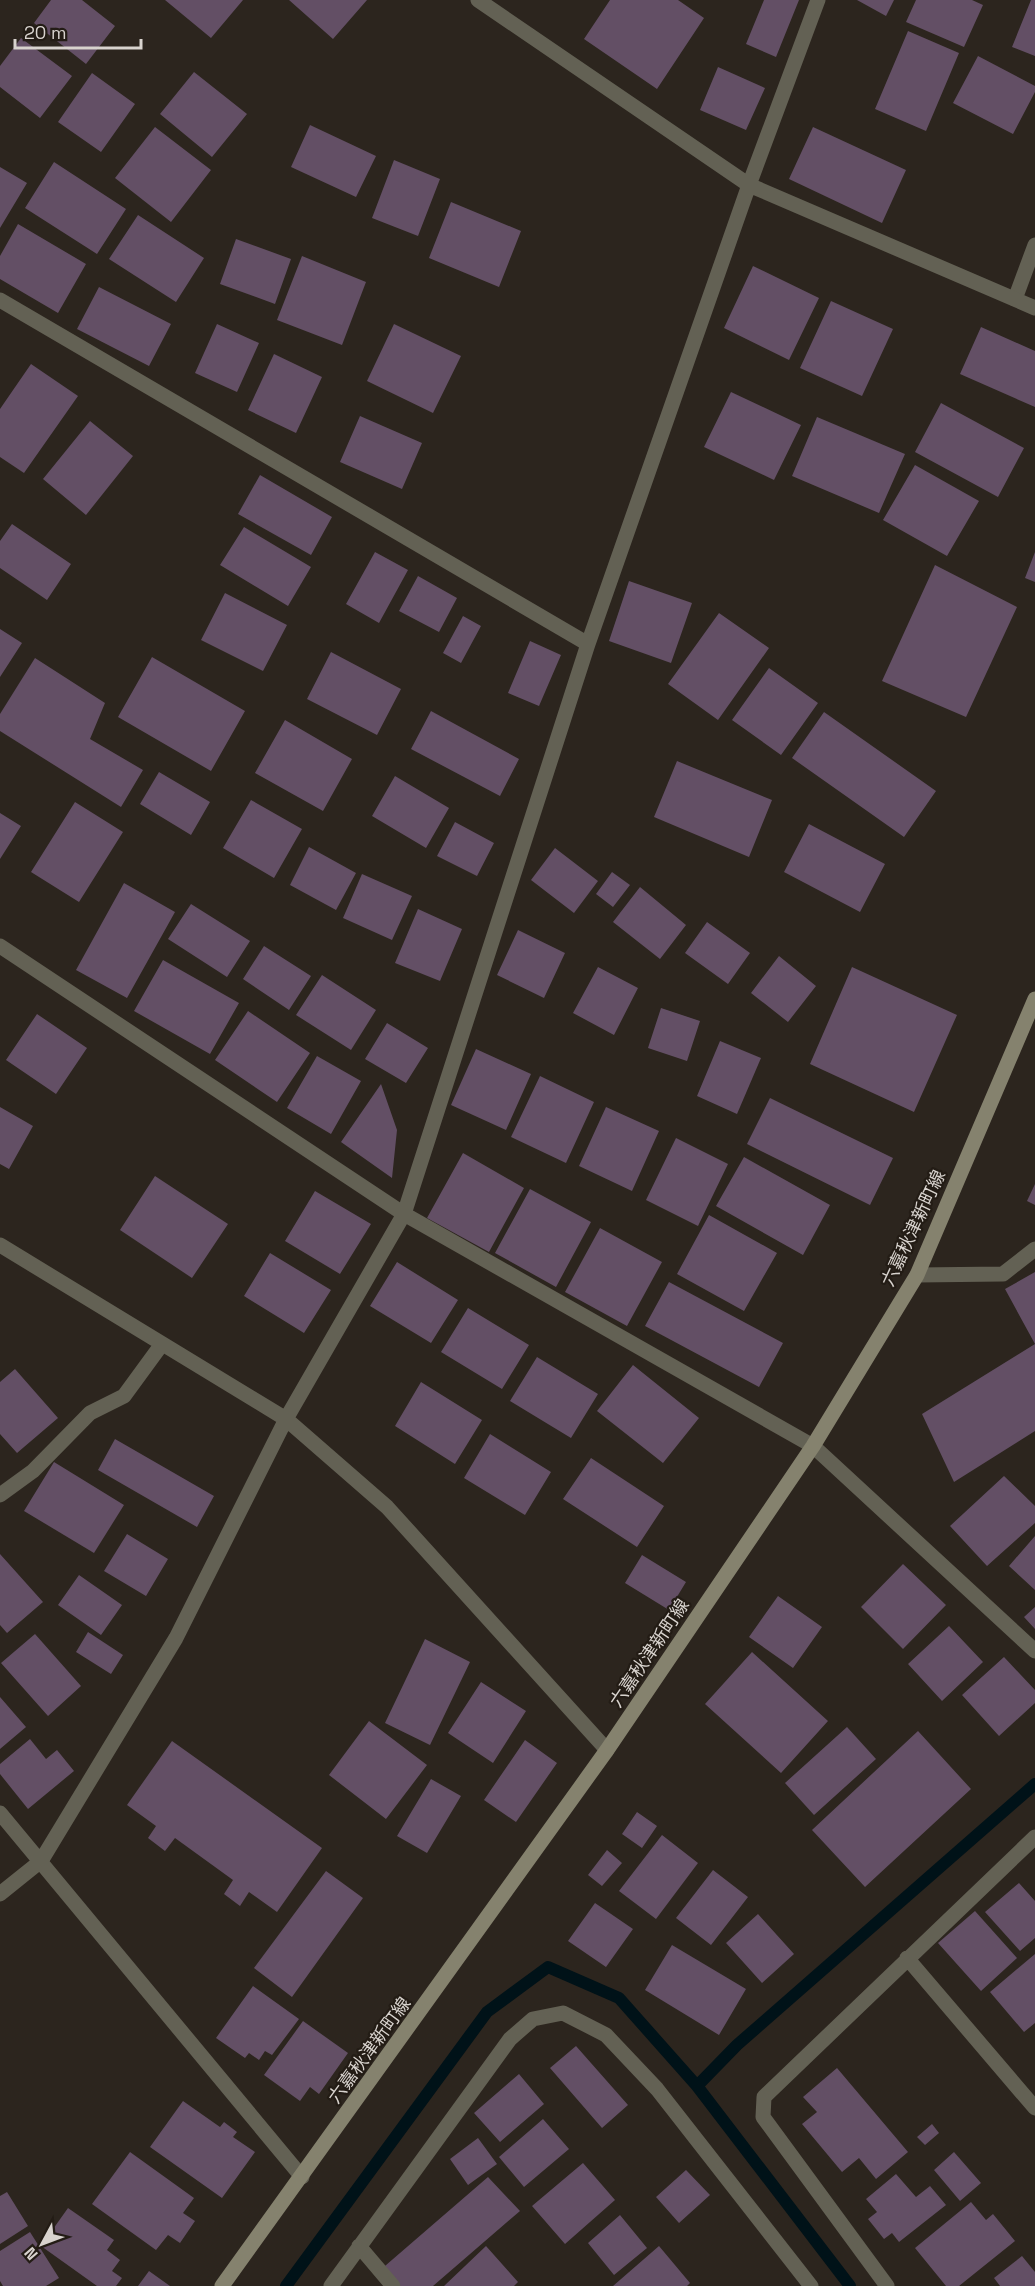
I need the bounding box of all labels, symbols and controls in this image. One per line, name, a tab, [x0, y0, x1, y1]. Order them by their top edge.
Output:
scale bar	[15, 12, 141, 50]
text: 20 m	[24, 21, 67, 44]
street label: 六嘉秋津新町線	[876, 1166, 950, 1290]
street label: 六嘉秋津新町線	[604, 1594, 694, 1712]
street label: 六嘉秋津新町線	[323, 1992, 415, 2108]
north arrow	[12, 2214, 72, 2274]
text: N	[20, 2243, 43, 2264]

